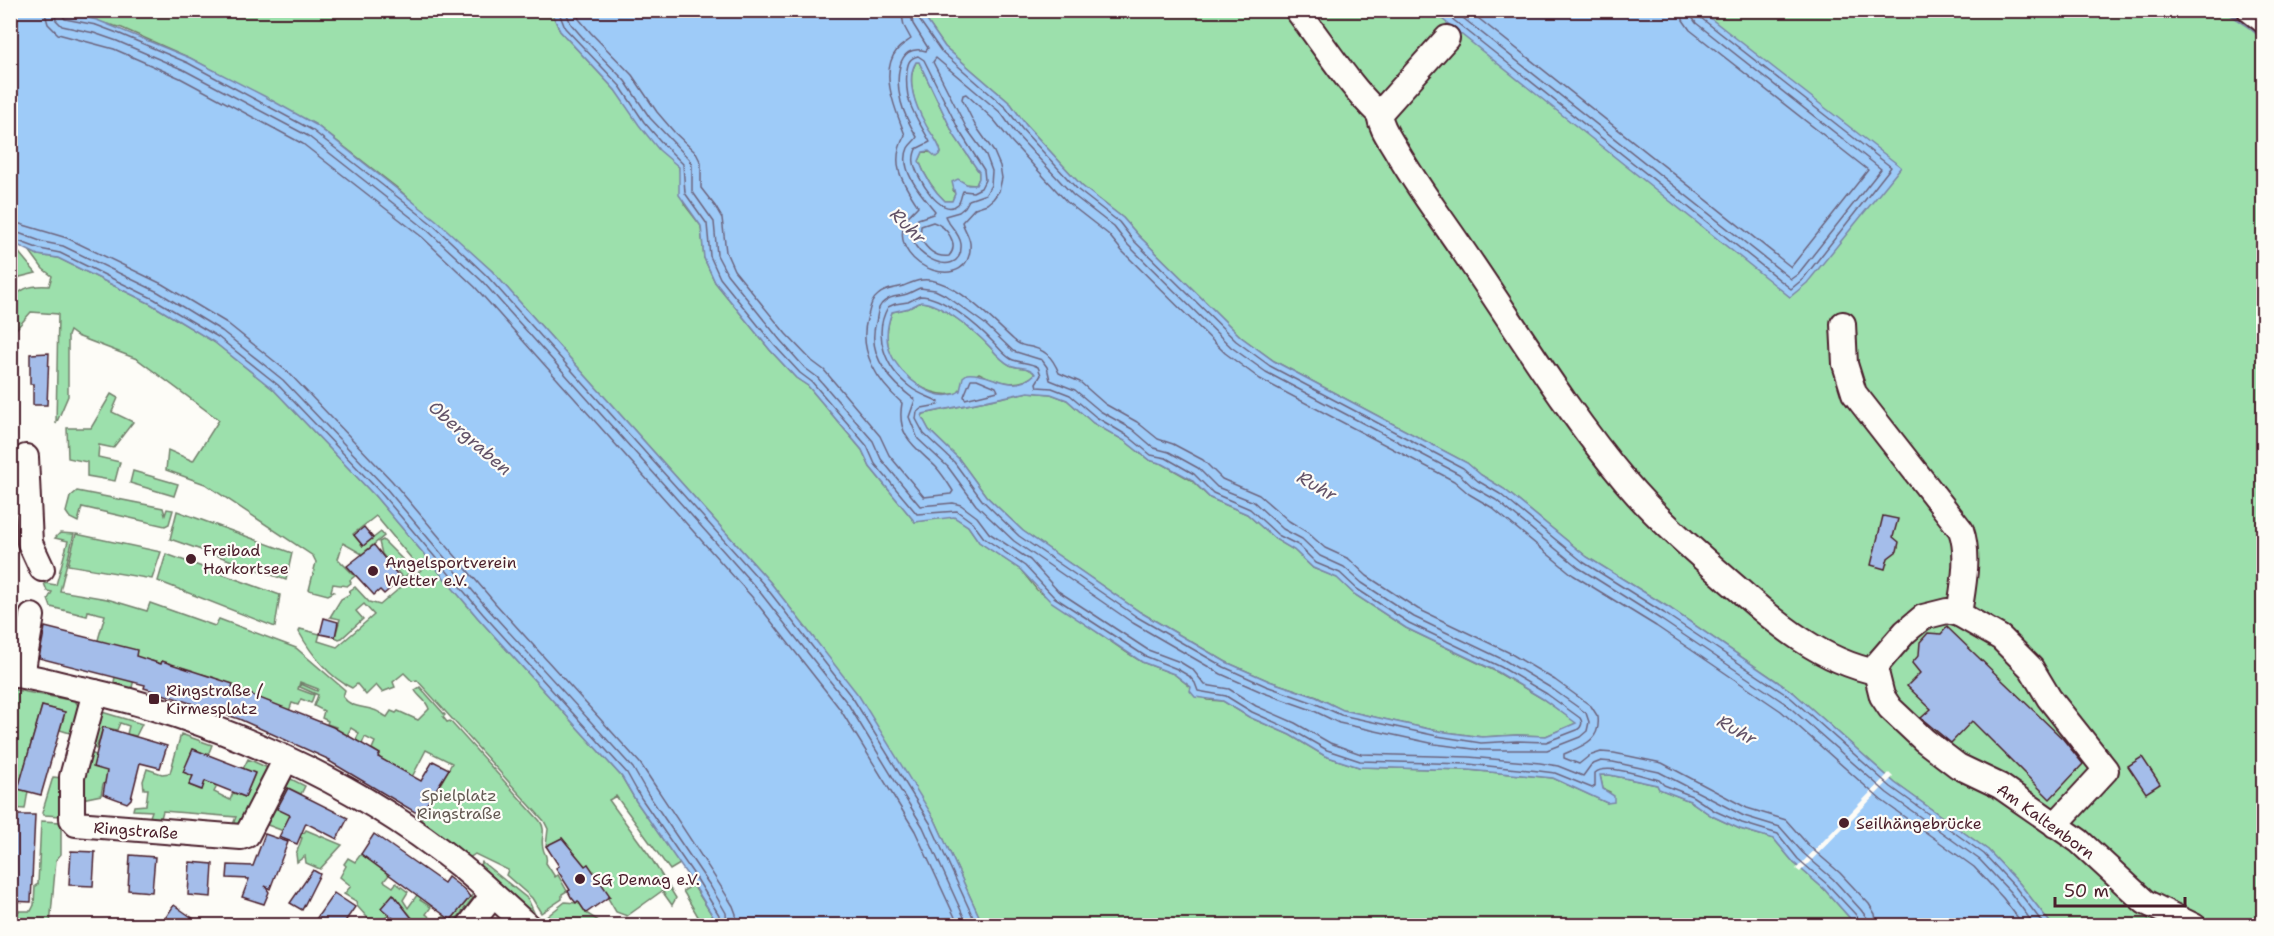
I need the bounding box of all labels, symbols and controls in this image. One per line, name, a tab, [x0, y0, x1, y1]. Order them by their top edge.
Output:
water label: Ruhr	[885, 203, 932, 250]
water label: Obergraben	[423, 395, 517, 481]
water label: Ruhr	[1293, 465, 1342, 507]
place label: Freibad Harkortsee	[203, 540, 289, 579]
marker: Freibad Harkortsee	[184, 552, 198, 566]
place label: Angelsportverein Wetter e.V.	[385, 552, 517, 591]
marker: Angelsportverein Wetter e.V.	[366, 564, 380, 578]
place label: Ringstraße / Kirmesplatz	[166, 680, 263, 719]
marker: Ringstraße / Kirmesplatz	[147, 692, 161, 706]
water label: Ruhr	[1713, 709, 1762, 751]
street label: Am Kaltenborn	[1993, 779, 2099, 864]
park label: Spielplatz Ringstraße	[416, 785, 502, 824]
place label: Seilhängebrücke	[1856, 813, 1982, 834]
marker: Seilhängebrücke	[1837, 816, 1851, 830]
street label: Ringstraße	[93, 817, 179, 844]
place label: SG Demag e.V.	[592, 869, 700, 890]
scale bar	[2055, 870, 2186, 908]
marker: SG Demag e.V.	[573, 872, 587, 886]
text: 50 m	[2064, 879, 2109, 903]

